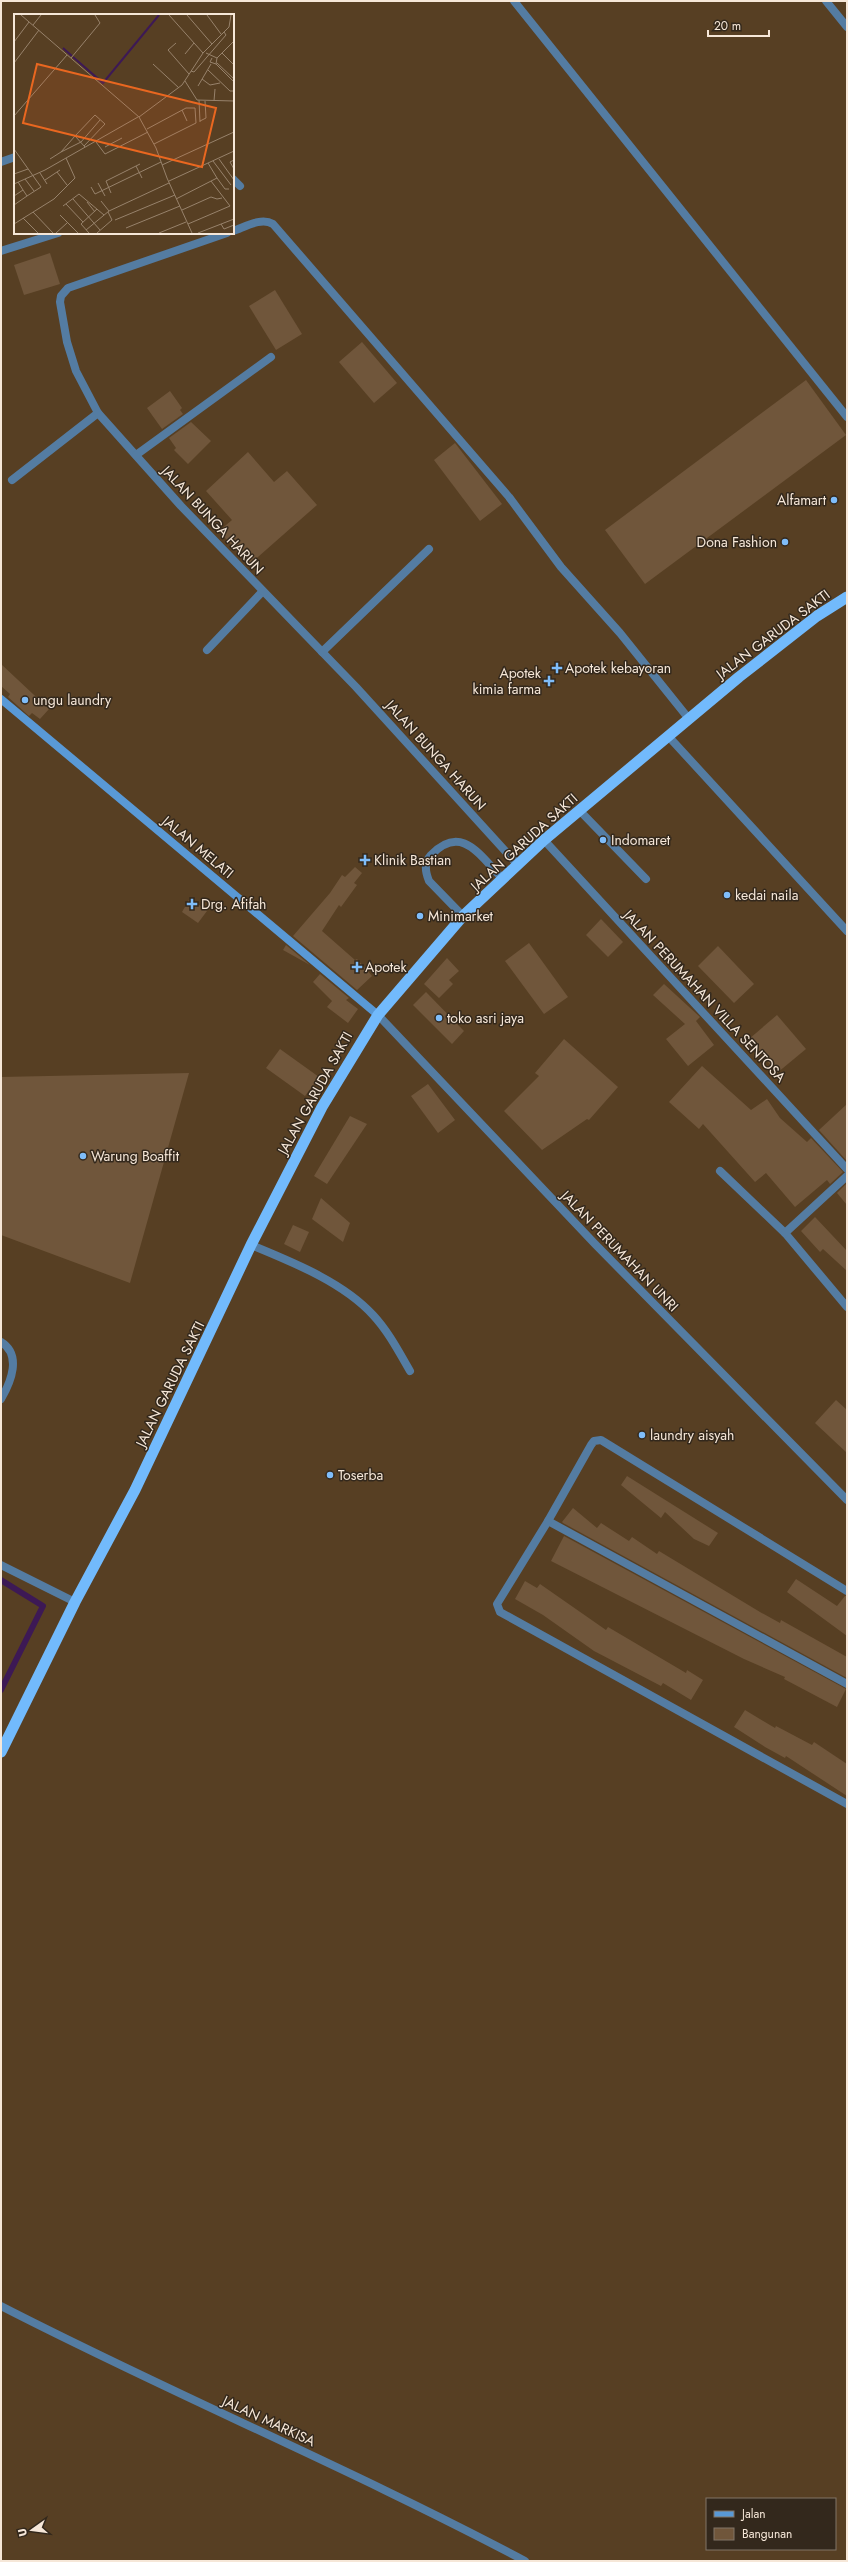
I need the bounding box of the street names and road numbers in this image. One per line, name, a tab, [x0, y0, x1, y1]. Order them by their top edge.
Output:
street label: JALAN BUNGA HARUN	[156, 460, 269, 579]
street label: JALAN GARUDA SAKTI	[710, 585, 834, 685]
street label: JALAN BUNGA HARUN	[380, 694, 491, 814]
street label: JALAN GARUDA SAKTI	[465, 789, 582, 897]
street label: JALAN MELATI	[156, 810, 238, 883]
street label: JALAN PERUMAHAN VILLA SENTOSA	[618, 904, 791, 1087]
street label: JALAN GARUDA SAKTI	[272, 1028, 357, 1160]
street label: JALAN PERUMAHAN UNRI	[555, 1185, 683, 1316]
street label: JALAN GARUDA SAKTI	[130, 1318, 209, 1452]
street label: JALAN MARKISA	[218, 2390, 319, 2452]

